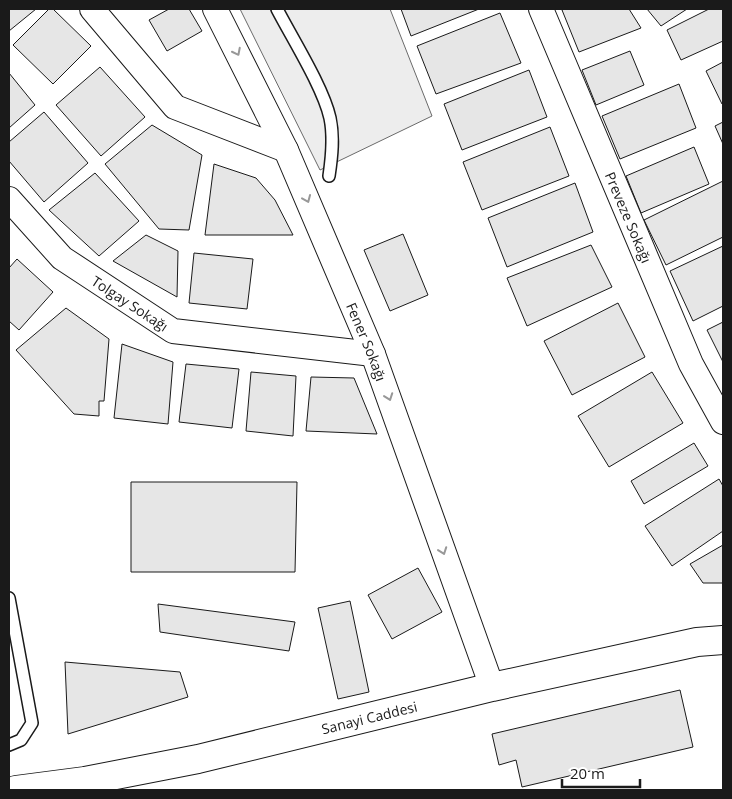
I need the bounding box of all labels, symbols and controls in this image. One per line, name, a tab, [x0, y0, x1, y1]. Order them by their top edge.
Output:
one-way arrow	[231, 47, 241, 56]
street label: Preveze Sokağı	[601, 169, 657, 266]
one-way arrow	[300, 194, 311, 203]
street label: Tolgay Sokağı	[88, 271, 172, 335]
street label: Fener Sokağı	[343, 299, 391, 384]
one-way arrow	[383, 393, 393, 401]
one-way arrow	[437, 546, 447, 554]
street label: Sanayi Caddesi	[319, 696, 419, 738]
scale bar	[562, 756, 640, 788]
text: 20 m	[570, 763, 605, 783]

